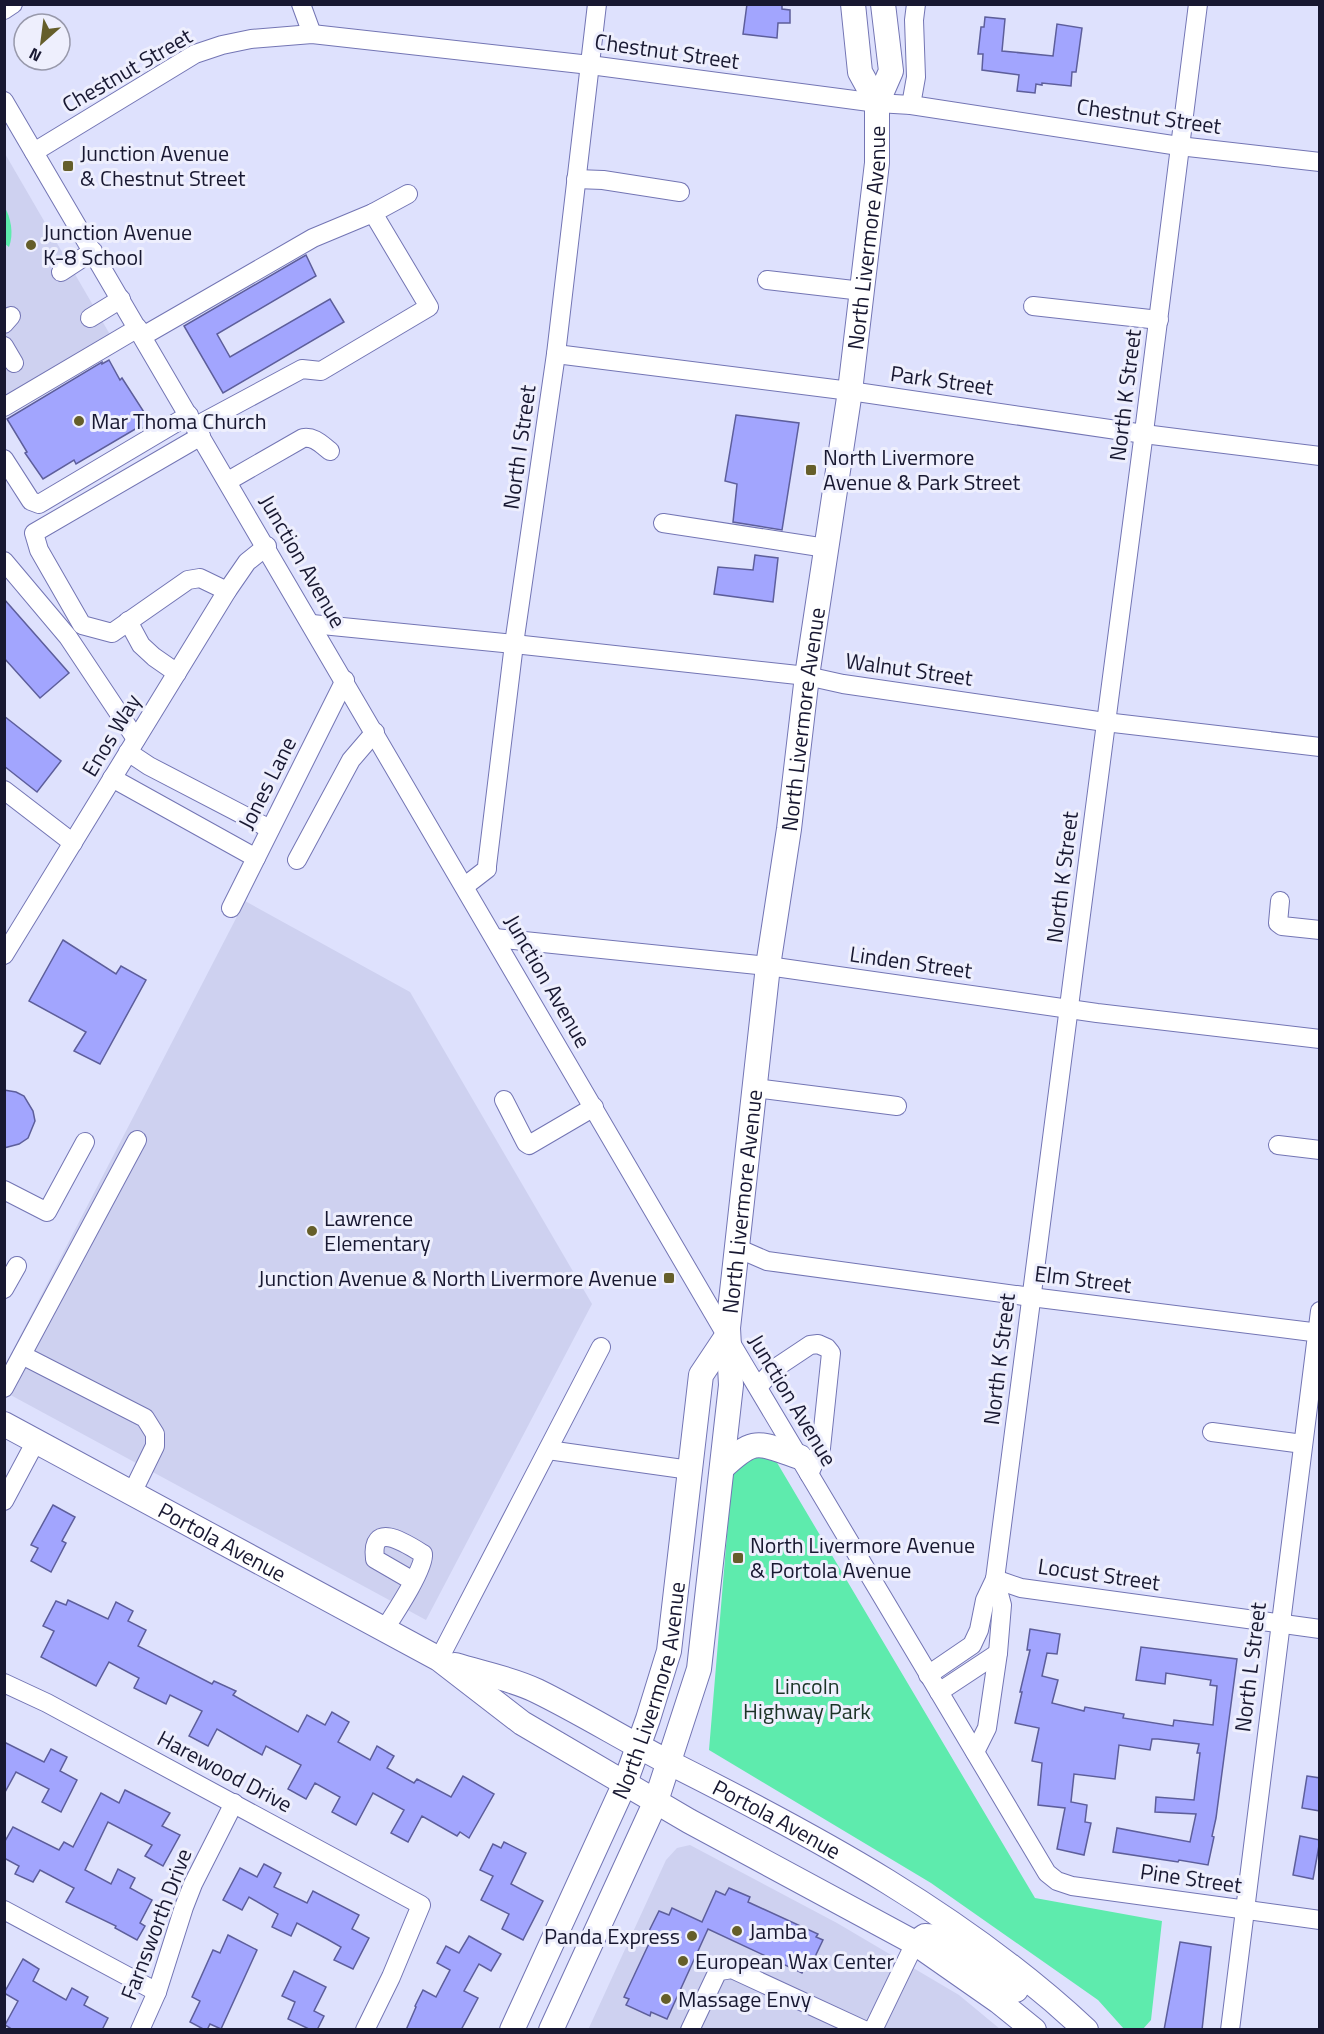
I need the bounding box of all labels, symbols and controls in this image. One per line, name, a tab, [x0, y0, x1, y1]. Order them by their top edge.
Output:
north arrow	[12, 12, 72, 72]
street label: Chestnut Street	[55, 19, 199, 121]
street label: Chestnut Street	[593, 24, 742, 78]
text: N	[24, 42, 45, 68]
street label: Chestnut Street	[1075, 89, 1224, 143]
street label: North Livermore Avenue	[838, 126, 894, 352]
place label: Junction Avenue & Chestnut Street	[80, 136, 246, 195]
marker: Junction Avenue & Chestnut Street	[61, 159, 75, 173]
place label: Junction Avenue K-8 School	[43, 215, 192, 274]
marker: Junction Avenue K-8 School	[24, 238, 38, 252]
street label: North K Street	[1100, 327, 1150, 463]
street label: Park Street	[888, 356, 996, 404]
street label: North I Street	[493, 382, 545, 511]
place label: Mar Thoma Church	[91, 404, 266, 438]
marker: Mar Thoma Church	[72, 414, 86, 428]
place label: North Livermore Avenue & Park Street	[823, 440, 1021, 499]
marker: North Livermore Avenue & Park Street	[804, 463, 818, 477]
street label: Junction Avenue	[251, 488, 355, 634]
street label: North Livermore Avenue	[772, 605, 834, 833]
street label: Walnut Street	[843, 643, 975, 695]
street label: Enos Way	[73, 687, 149, 783]
street label: Jones Lane	[229, 731, 305, 835]
street label: North K Street	[1037, 809, 1087, 945]
street label: Junction Avenue	[496, 908, 600, 1054]
street label: Linden Street	[848, 937, 975, 987]
street label: North Livermore Avenue	[713, 1088, 771, 1315]
place label: Lawrence Elementary	[324, 1201, 431, 1260]
marker: Lawrence Elementary	[305, 1224, 319, 1238]
street label: Elm Street	[1033, 1256, 1134, 1302]
place label: Junction Avenue & North Livermore Avenue	[258, 1261, 657, 1295]
marker: Junction Avenue & North Livermore Avenue	[662, 1271, 676, 1285]
street label: North K Street	[974, 1291, 1024, 1427]
street label: Junction Avenue	[740, 1327, 846, 1473]
street label: Portola Avenue	[152, 1493, 292, 1590]
place label: North Livermore Avenue & Portola Avenue	[750, 1528, 975, 1587]
street label: Locust Street	[1036, 1549, 1162, 1599]
marker: North Livermore Avenue & Portola Avenue	[731, 1551, 745, 1565]
street label: North Livermore Avenue	[603, 1580, 694, 1805]
street label: North L Street	[1225, 1600, 1275, 1734]
park label: Lincoln Highway Park	[743, 1669, 871, 1728]
street label: Harewood Drive	[151, 1721, 299, 1821]
street label: Portola Avenue	[707, 1770, 847, 1867]
street label: Farnsworth Drive	[111, 1843, 201, 2005]
street label: Pine Street	[1138, 1854, 1244, 1902]
place label: Jamba	[749, 1914, 807, 1948]
place label: Panda Express	[544, 1919, 680, 1953]
marker: Jamba	[730, 1924, 744, 1938]
marker: Panda Express	[685, 1929, 699, 1943]
place label: European Wax Center	[695, 1944, 894, 1978]
marker: European Wax Center	[676, 1954, 690, 1968]
place label: Massage Envy	[678, 1982, 812, 2016]
marker: Massage Envy	[659, 1992, 673, 2006]

